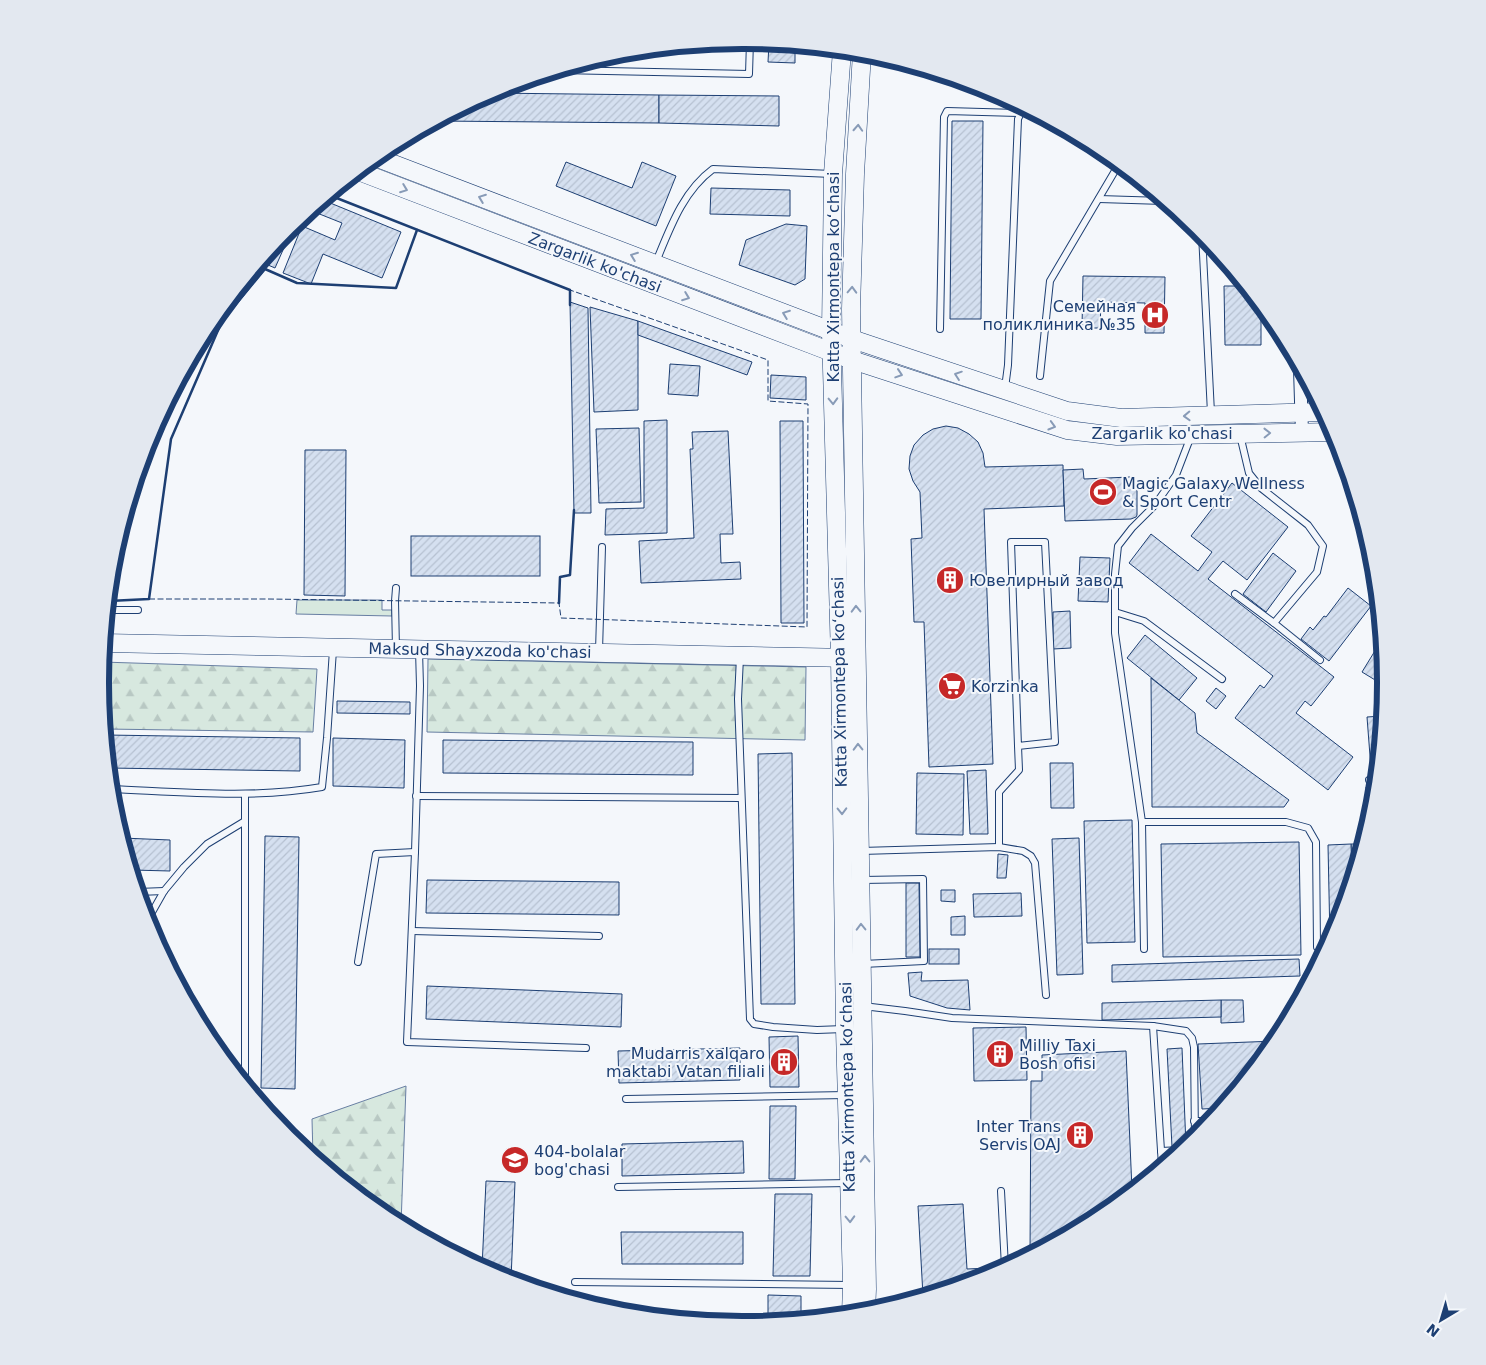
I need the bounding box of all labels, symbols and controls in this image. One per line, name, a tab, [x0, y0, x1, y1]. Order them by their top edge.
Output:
one-way arrow	[852, 124, 863, 132]
street label: Katta Xirmontepa koʻchasi	[824, 172, 843, 382]
one-way arrow	[399, 182, 408, 193]
one-way arrow	[478, 194, 487, 204]
street label: Zargarlik ko'chasi	[525, 228, 664, 297]
one-way arrow	[630, 252, 639, 262]
one-way arrow	[847, 286, 857, 294]
one-way arrow	[681, 290, 690, 301]
place label: Семейная поликлиника №35	[982, 297, 1136, 334]
hospital icon: Семейная поликлиника №35	[1140, 300, 1170, 330]
one-way arrow	[782, 310, 790, 320]
one-way arrow	[894, 368, 902, 378]
one-way arrow	[954, 371, 963, 381]
one-way arrow	[827, 397, 838, 405]
one-way arrow	[1183, 411, 1190, 421]
one-way arrow	[1048, 421, 1056, 431]
street label: Zargarlik ko'chasi	[1091, 424, 1233, 443]
one-way arrow	[1263, 428, 1271, 438]
place label: Magic Galaxy Wellness & Sport Centr	[1122, 474, 1305, 511]
sports icon: Magic Galaxy Wellness & Sport Centr	[1088, 477, 1118, 507]
building icon: Ювелирный завод	[935, 565, 965, 595]
place label: Ювелирный завод	[969, 571, 1124, 590]
street label: Katta Xirmontepa koʻchasi	[828, 576, 851, 788]
one-way arrow	[851, 605, 861, 612]
street label: Maksud Shayxzoda ko'chasi	[368, 639, 592, 662]
supermarket icon: Korzinka	[937, 671, 967, 701]
place label: Korzinka	[971, 677, 1039, 696]
one-way arrow	[853, 743, 863, 750]
one-way arrow	[837, 808, 847, 816]
one-way arrow	[856, 922, 866, 930]
street label: Katta Xirmontepa koʻchasi	[836, 981, 859, 1193]
place label: Milliy Taxi Bosh ofisi	[1019, 1036, 1096, 1073]
building icon: Milliy Taxi Bosh ofisi	[985, 1039, 1015, 1069]
place label: Mudarris xalqaro maktabi Vatan filiali	[606, 1044, 765, 1081]
building icon: Mudarris xalqaro maktabi Vatan filiali	[769, 1047, 799, 1077]
place label: Inter Trans Servis OAJ	[976, 1117, 1061, 1154]
building icon: Inter Trans Servis OAJ	[1065, 1120, 1095, 1150]
place label: 404-bolalar bog'chasi	[534, 1142, 626, 1179]
school or university icon: 404-bolalar bog'chasi	[500, 1145, 530, 1175]
one-way arrow	[860, 1155, 870, 1162]
one-way arrow	[845, 1215, 856, 1223]
north arrow	[1416, 1295, 1466, 1345]
text: N	[1423, 1320, 1443, 1340]

